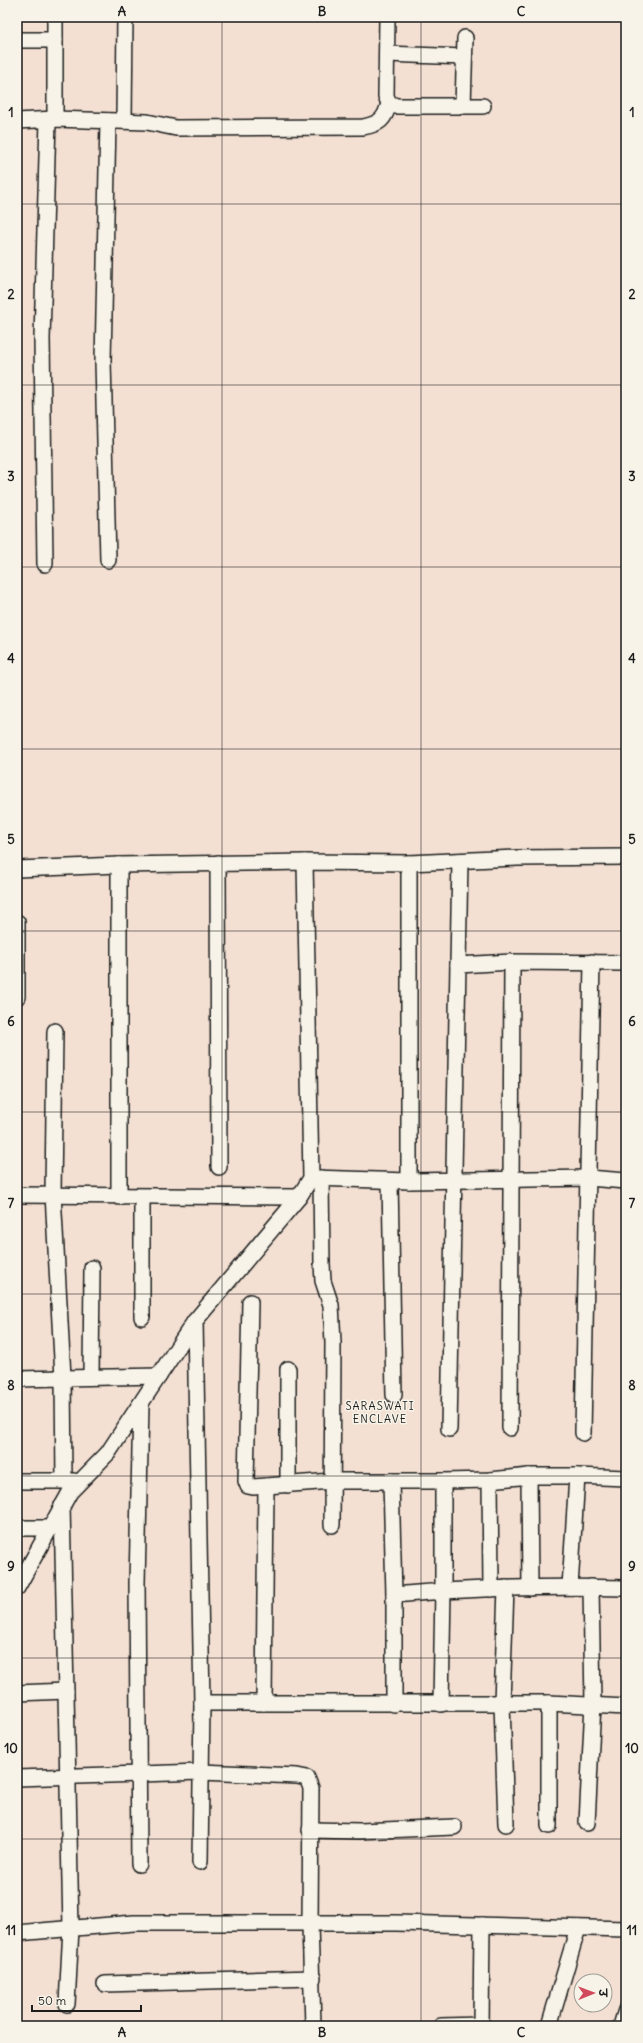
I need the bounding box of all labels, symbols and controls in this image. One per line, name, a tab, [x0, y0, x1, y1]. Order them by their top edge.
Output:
text: A	[118, 3, 127, 20]
text: B	[318, 3, 327, 20]
text: C	[517, 3, 526, 20]
text: 1	[8, 104, 14, 121]
text: 1	[629, 104, 635, 121]
text: 2	[7, 286, 15, 303]
text: 2	[628, 286, 636, 303]
text: 3	[7, 468, 15, 485]
text: 3	[628, 468, 636, 485]
text: 4	[7, 650, 15, 667]
text: 4	[628, 650, 636, 667]
text: 5	[7, 831, 15, 848]
text: 5	[628, 831, 636, 848]
text: 6	[7, 1013, 15, 1030]
text: 6	[628, 1013, 636, 1030]
text: 7	[8, 1195, 15, 1212]
text: 7	[629, 1195, 636, 1212]
text: 8	[7, 1377, 15, 1394]
text: 8	[628, 1377, 636, 1394]
district label: SARASWATI ENCLAVE	[345, 1399, 415, 1426]
text: 9	[7, 1558, 15, 1575]
text: 9	[628, 1558, 636, 1575]
text: 10	[4, 1740, 18, 1757]
text: 10	[625, 1740, 639, 1757]
text: 11	[6, 1922, 16, 1939]
text: 11	[627, 1922, 637, 1939]
north arrow	[573, 1973, 613, 2013]
scale bar	[32, 1987, 141, 2013]
text: उ	[596, 1988, 610, 1998]
text: 50 m	[38, 1993, 67, 2008]
text: A	[118, 2024, 127, 2041]
text: B	[318, 2024, 327, 2041]
text: C	[517, 2024, 526, 2041]

